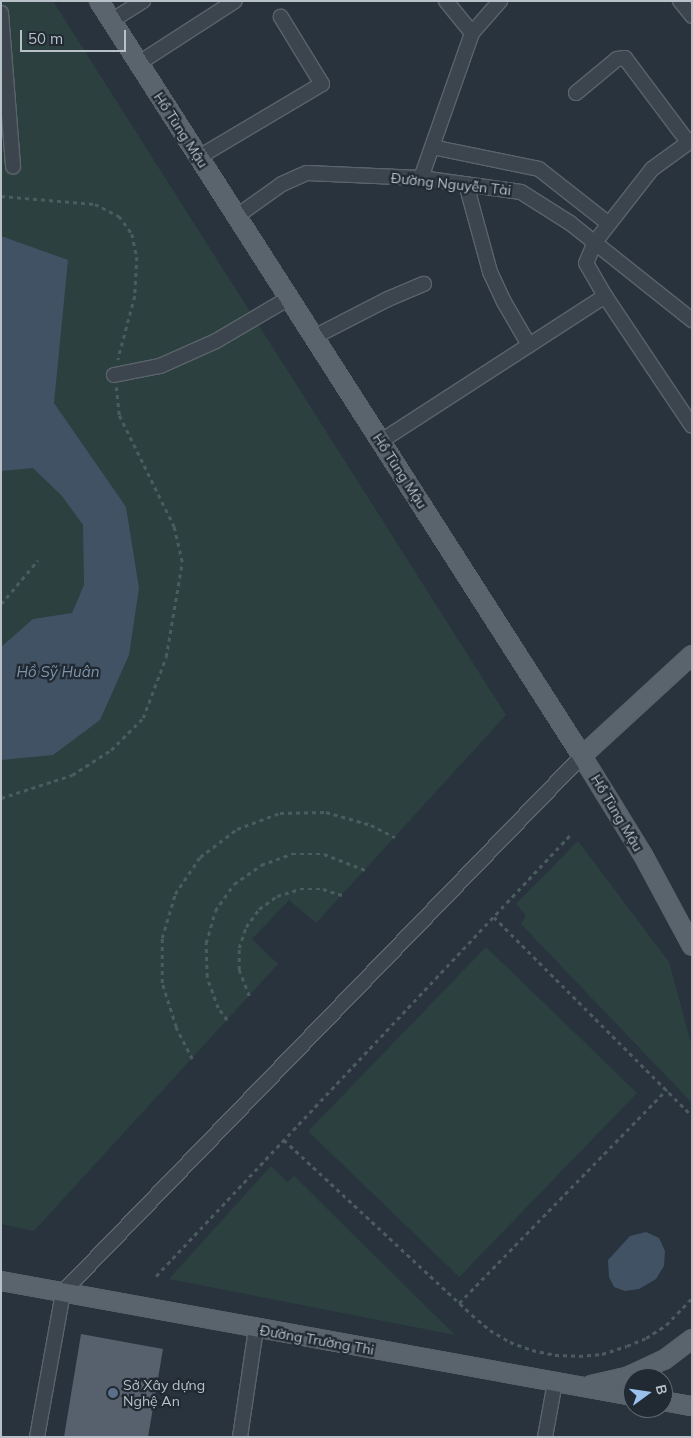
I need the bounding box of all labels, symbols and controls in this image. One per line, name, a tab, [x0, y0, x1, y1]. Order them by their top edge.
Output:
scale bar	[22, 20, 129, 52]
text: 50 m	[28, 29, 63, 48]
street label: Hồ Tùng Mậu	[150, 89, 212, 171]
street label: Đường Nguyễn Tài	[390, 169, 512, 199]
street label: Hồ Tùng Mậu	[369, 430, 431, 512]
water label: Hồ Sỹ Huân	[16, 663, 100, 681]
street label: Hồ Tùng Mậu	[587, 772, 647, 854]
street label: Đường Trường Thi	[259, 1322, 375, 1358]
north arrow	[623, 1368, 673, 1418]
place label: Sở Xây dựng Nghệ An	[123, 1377, 205, 1410]
text: B	[652, 1383, 671, 1396]
marker: Sở Xây dựng Nghệ An	[107, 1387, 119, 1399]

